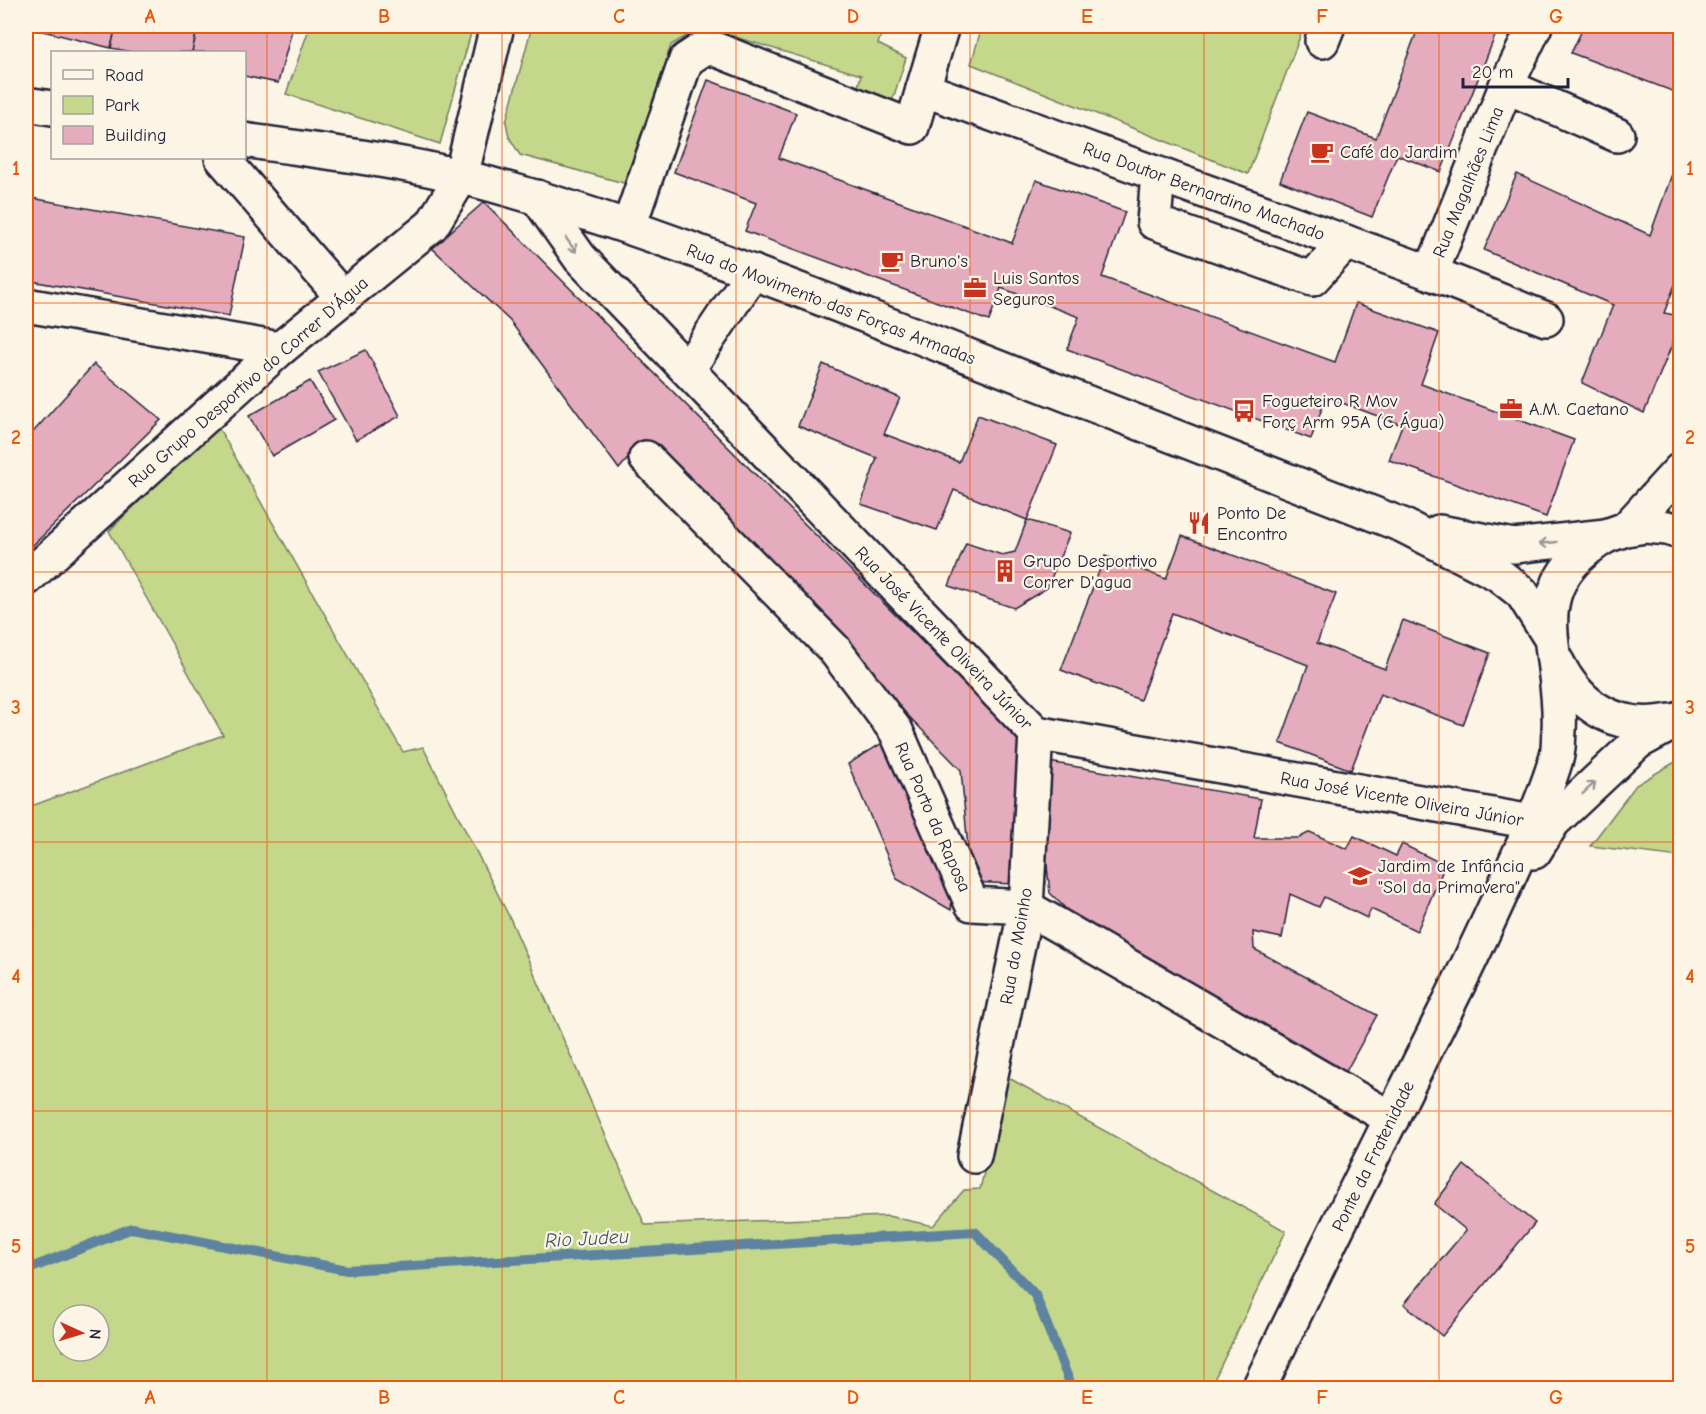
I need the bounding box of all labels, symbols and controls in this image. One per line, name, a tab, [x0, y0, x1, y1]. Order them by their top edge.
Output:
text: A	[144, 5, 156, 28]
text: B	[378, 5, 390, 28]
text: C	[613, 5, 625, 28]
text: D	[847, 5, 859, 28]
text: E	[1081, 5, 1093, 28]
text: F	[1316, 5, 1328, 28]
text: G	[1549, 5, 1563, 28]
legend	[51, 51, 246, 159]
scale bar	[1463, 51, 1568, 89]
text: 20 m	[1472, 62, 1513, 83]
text: Road	[105, 65, 144, 86]
text: Park	[105, 95, 140, 116]
street label: Rua Magalhães Lima	[1429, 104, 1508, 261]
text: Building	[105, 125, 167, 146]
street label: Rua Doutor Bernardino Machado	[1080, 138, 1328, 245]
cafe icon: Café do Jardim	[1309, 139, 1335, 165]
place label: Café do Jardim	[1340, 142, 1458, 163]
text: 1	[12, 157, 20, 180]
text: 1	[1686, 157, 1694, 180]
one-way arrow	[565, 236, 577, 253]
street label: Rua do Movimento das Forças Armadas	[683, 240, 978, 369]
cafe icon: Bruno's	[879, 248, 905, 274]
place label: Bruno's	[910, 251, 968, 272]
place label: Luis Santos Seguros	[993, 268, 1079, 310]
street label: Rua Grupo Desportivo do Correr D'Água	[124, 272, 372, 492]
office icon: Luis Santos Seguros	[962, 275, 988, 301]
place label: Fogueteiro R Mov Forç Arm 95A (C Água)	[1262, 391, 1444, 433]
office icon: A.M. Caetano	[1498, 396, 1524, 422]
bus stop icon: Fogueteiro R Mov Forç Arm 95A (C Água)	[1231, 398, 1257, 424]
place label: A.M. Caetano	[1529, 399, 1629, 420]
text: 2	[11, 426, 21, 449]
text: 2	[1685, 426, 1695, 449]
place label: Ponto De Encontro	[1217, 503, 1287, 545]
restaurant icon: Ponto De Encontro	[1186, 510, 1212, 536]
one-way arrow	[1539, 538, 1559, 549]
street label: Rua José Vicente Oliveira Júnior	[850, 542, 1037, 735]
place label: Grupo Desportivo Correr D'agua	[1023, 551, 1157, 593]
building icon: Grupo Desportivo Correr D'agua	[992, 558, 1018, 584]
text: 3	[11, 696, 21, 719]
text: 3	[1685, 696, 1695, 719]
street label: Rua Porto da Raposa	[890, 739, 975, 895]
street label: Rua José Vicente Oliveira Júnior	[1279, 768, 1526, 831]
one-way arrow	[1581, 781, 1596, 795]
place label: Jardim de Infância "Sol da Primavera"	[1378, 856, 1524, 898]
school or university icon: Jardim de Infância "Sol da Primavera"	[1347, 863, 1373, 889]
street label: Rua do Moinho	[996, 886, 1037, 1006]
text: 4	[11, 965, 21, 988]
text: 4	[1685, 965, 1695, 988]
street label: Ponte da Fratenidade	[1328, 1078, 1419, 1235]
water label: Rio Judeu	[544, 1225, 630, 1252]
text: 5	[11, 1235, 21, 1258]
text: 5	[1685, 1235, 1695, 1258]
north arrow	[51, 1303, 111, 1363]
text: N	[86, 1328, 104, 1340]
text: A	[144, 1386, 156, 1409]
text: B	[378, 1386, 390, 1409]
text: C	[613, 1386, 625, 1409]
text: D	[847, 1386, 859, 1409]
text: E	[1081, 1386, 1093, 1409]
text: F	[1316, 1386, 1328, 1409]
text: G	[1549, 1386, 1563, 1409]

